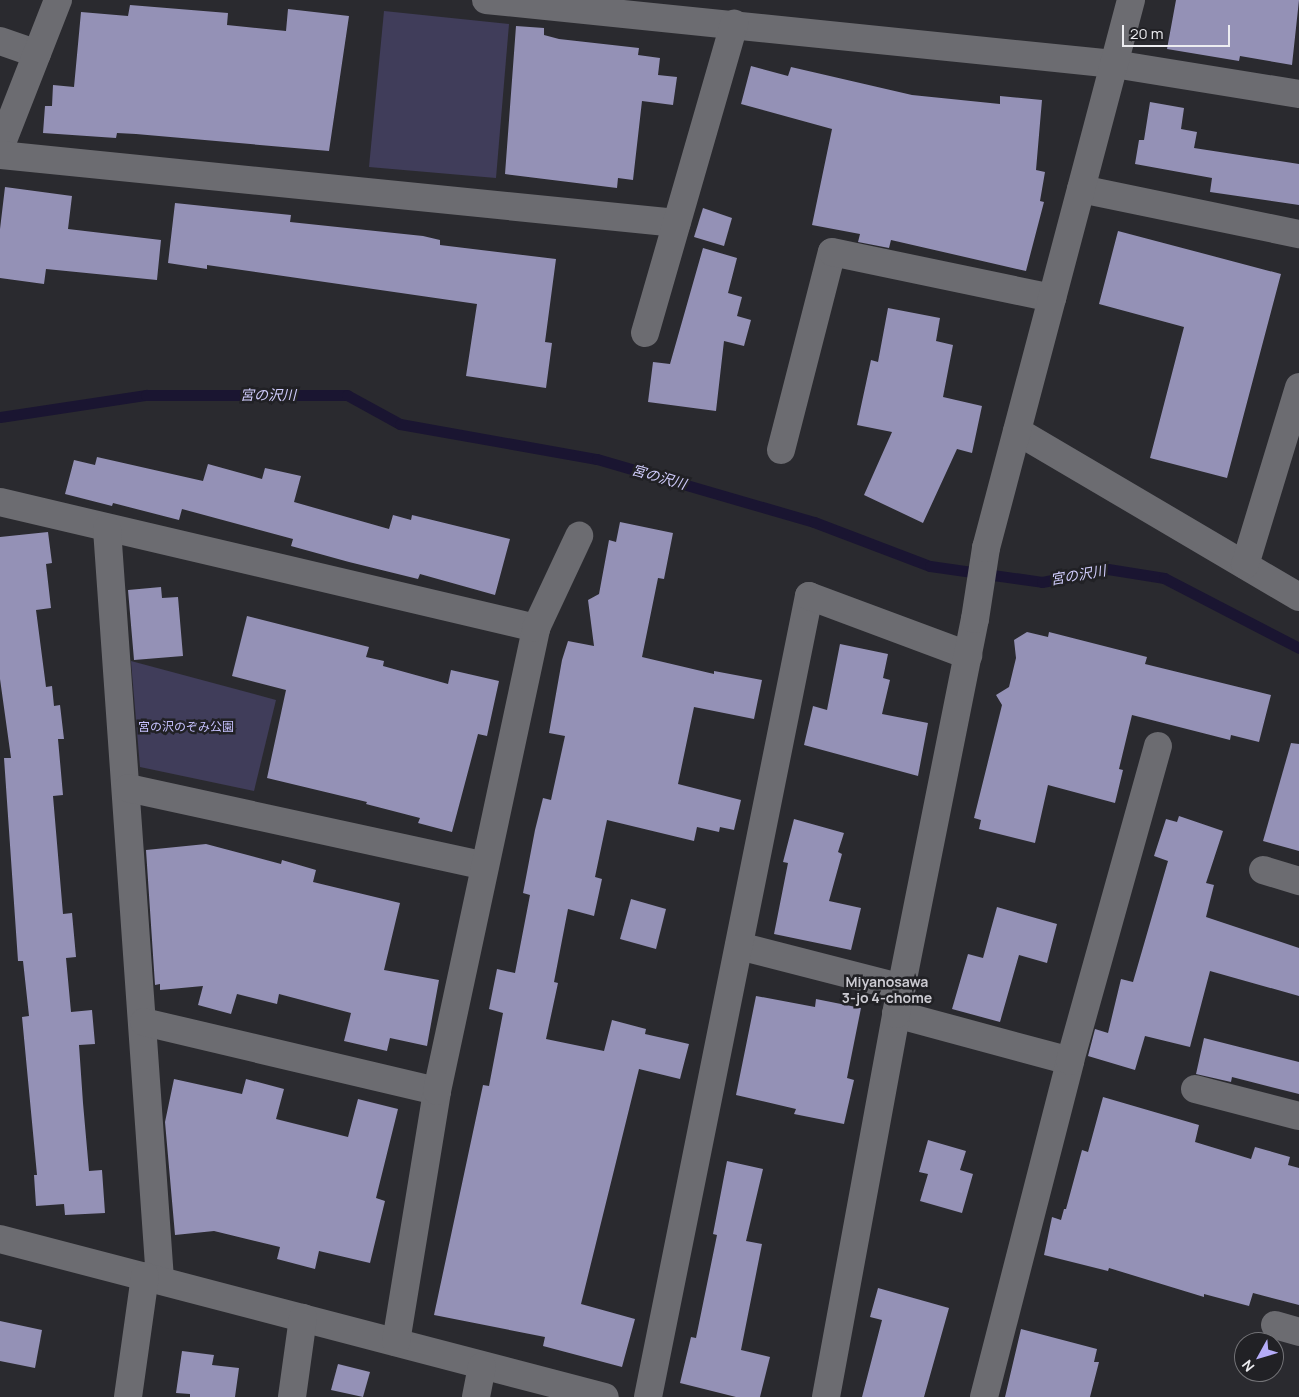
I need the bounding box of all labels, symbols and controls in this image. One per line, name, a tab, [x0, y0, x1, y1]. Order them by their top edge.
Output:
scale bar	[1124, 15, 1232, 47]
text: 20 m	[1130, 23, 1163, 44]
water label: 宮の沢川	[240, 387, 296, 403]
water label: 宮の沢川	[630, 461, 688, 493]
water label: 宮の沢川	[1049, 562, 1107, 588]
park label: 宮の沢のぞみ公園	[138, 720, 234, 734]
district label: Miyanosawa 3-jo 4-chome	[842, 974, 932, 1006]
north arrow	[1234, 1332, 1284, 1382]
text: N	[1237, 1356, 1258, 1376]

